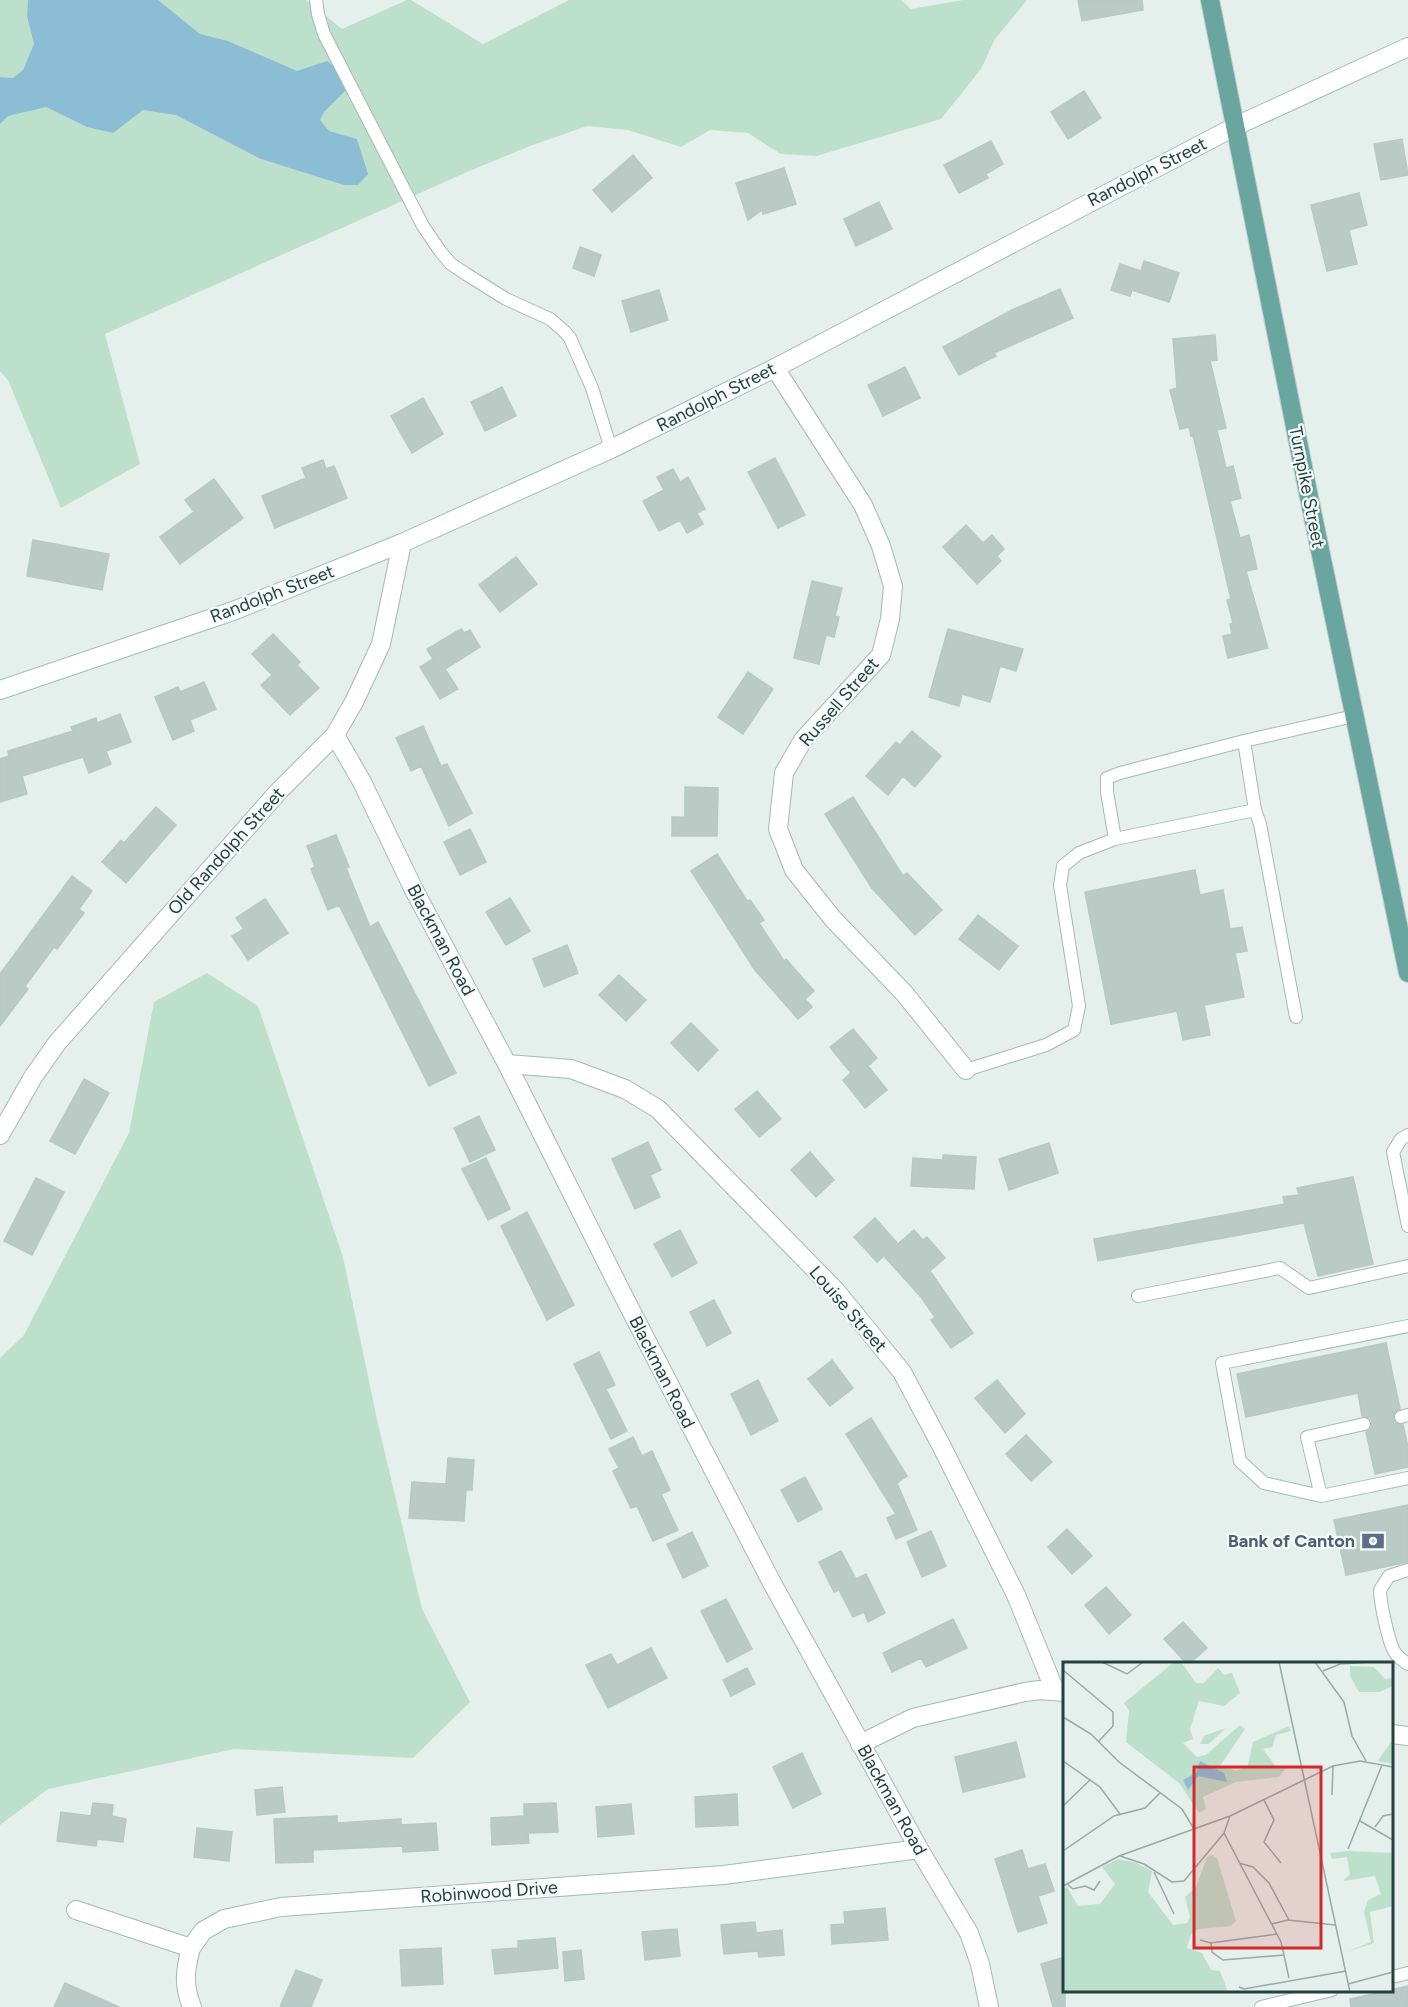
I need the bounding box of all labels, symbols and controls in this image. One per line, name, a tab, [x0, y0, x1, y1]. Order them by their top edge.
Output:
street label: Randolph Street	[1084, 132, 1211, 212]
street label: Randolph Street	[653, 357, 780, 437]
street label: Turnpike Street	[1284, 424, 1330, 550]
street label: Randolph Street	[207, 560, 337, 628]
street label: Russell Street	[794, 653, 884, 751]
street label: Old Randolph Street	[163, 783, 289, 919]
street label: Blackman Road	[402, 881, 480, 999]
street label: Louise Street	[805, 1261, 892, 1357]
street label: Blackman Road	[624, 1312, 700, 1432]
bank icon: Bank of Canton	[1360, 1528, 1386, 1554]
place label: Bank of Canton	[1228, 1530, 1355, 1552]
inset map	[1063, 1662, 1393, 1992]
street label: Blackman Road	[853, 1741, 931, 1859]
street label: Robinwood Drive	[420, 1876, 559, 1908]

